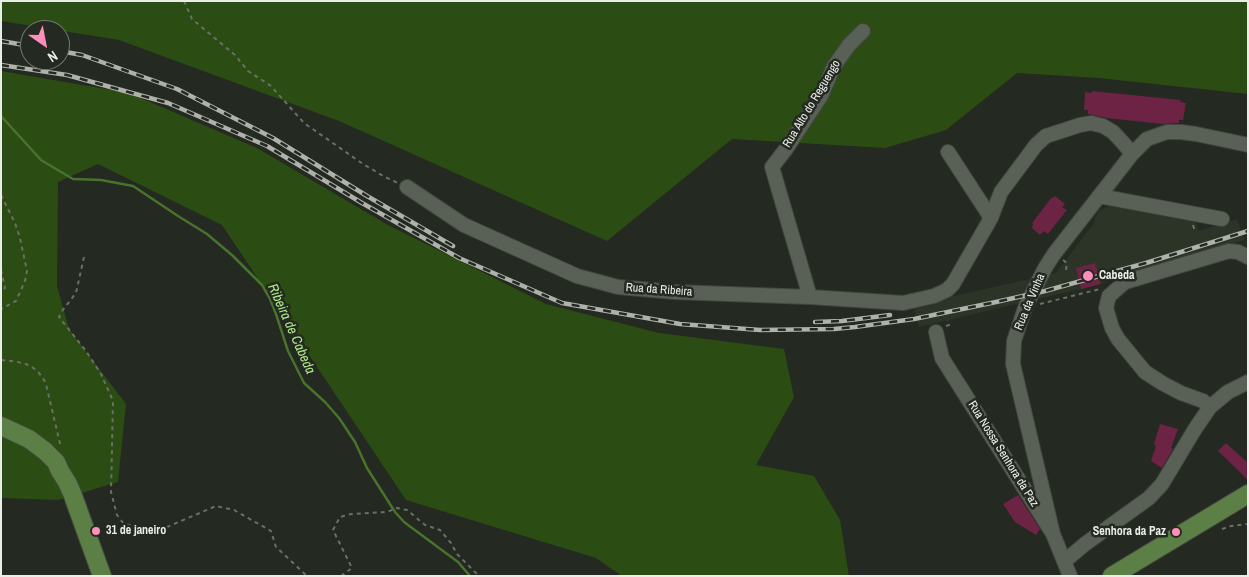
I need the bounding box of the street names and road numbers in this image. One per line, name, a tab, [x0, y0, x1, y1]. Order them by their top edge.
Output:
street label: Rua Alto do Reguengo	[780, 58, 844, 150]
street label: Rua da Vinha	[1012, 272, 1048, 332]
street label: Rua da Ribeira	[625, 280, 693, 300]
street label: Rua Nossa Senhora da Paz	[965, 398, 1041, 510]

